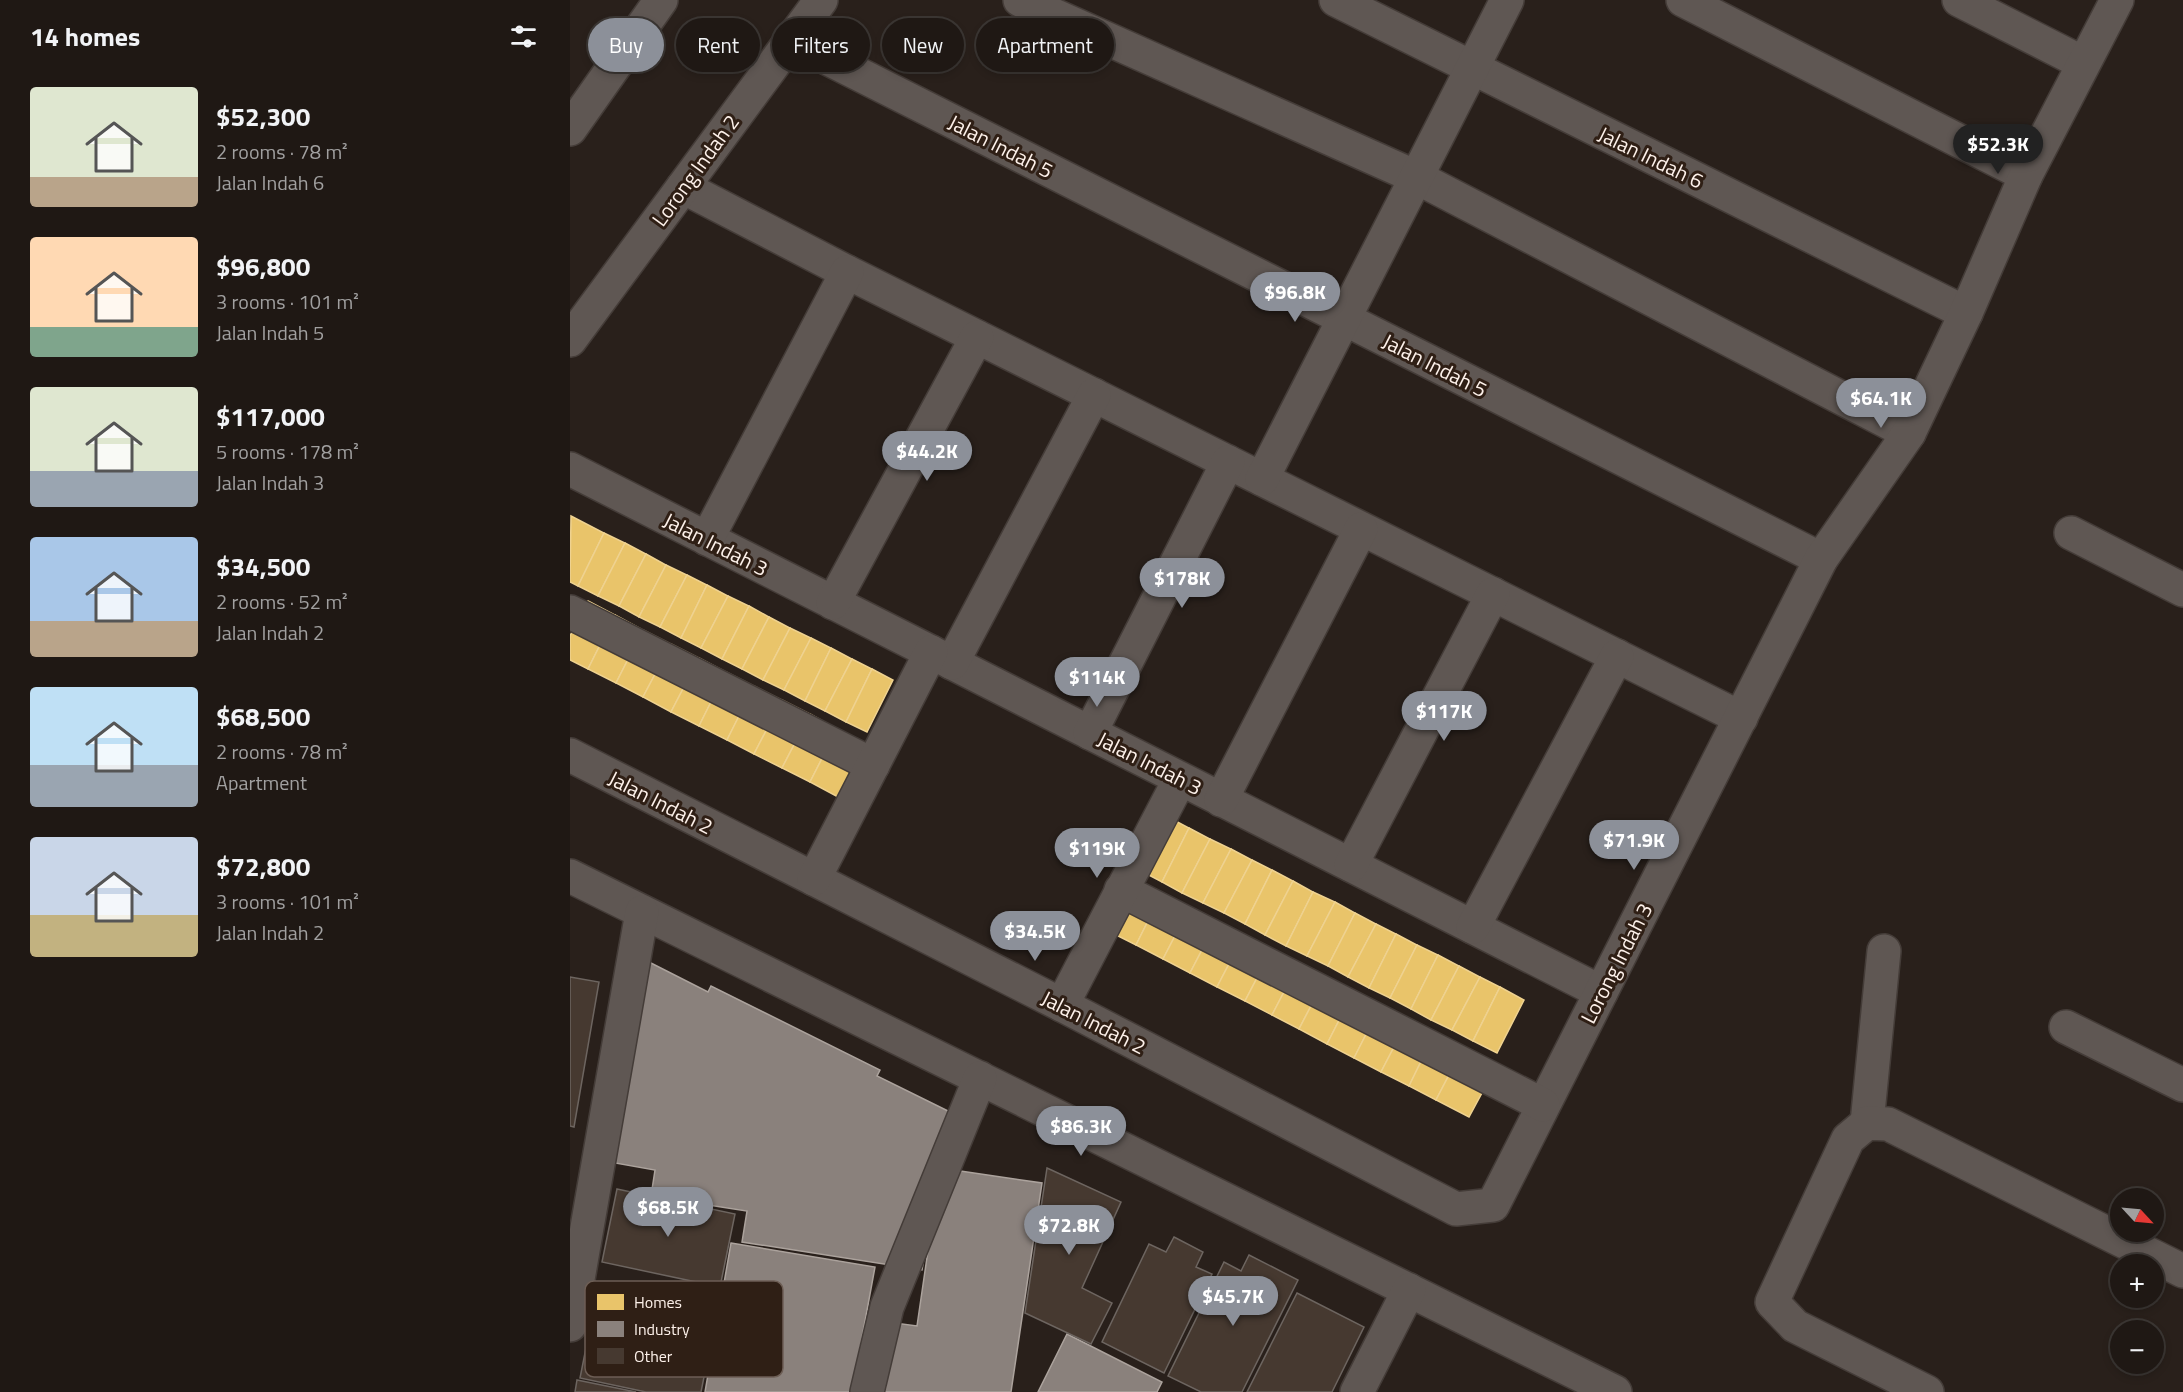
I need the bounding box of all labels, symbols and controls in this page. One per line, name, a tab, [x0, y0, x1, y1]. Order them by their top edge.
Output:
text: 14 homes	[30, 17, 140, 56]
chip: Buy	[588, 18, 664, 72]
chip: Rent	[676, 18, 760, 72]
chip: Filters	[772, 18, 870, 72]
chip: New	[882, 18, 964, 72]
chip: Apartment	[976, 18, 1114, 72]
icon: filters	[507, 20, 540, 53]
text: $52,300	[216, 97, 310, 136]
street label: Jalan Indah 5	[943, 106, 1059, 186]
street label: Lorong Indah 2	[643, 107, 747, 233]
icon: home	[78, 111, 150, 183]
street label: Jalan Indah 6	[1593, 118, 1709, 196]
pin: $52.3K	[1949, 124, 2047, 175]
text: $52.3K	[1967, 128, 2029, 159]
text: 2 rooms · 78 m²	[216, 136, 348, 167]
text: Jalan Indah 6	[216, 167, 324, 198]
text: $96,800	[216, 247, 310, 286]
icon: home	[78, 261, 150, 333]
pin: $96.8K	[1246, 272, 1344, 323]
text: $96.8K	[1264, 276, 1326, 307]
text: 3 rooms · 101 m²	[216, 286, 359, 317]
text: Jalan Indah 5	[216, 317, 324, 348]
street label: Jalan Indah 5	[1377, 325, 1493, 405]
pin: $64.1K	[1832, 378, 1930, 429]
text: $64.1K	[1850, 382, 1912, 413]
text: $117,000	[216, 397, 325, 436]
icon: home	[78, 411, 150, 483]
pin: $44.2K	[878, 431, 976, 482]
text: $44.2K	[896, 435, 958, 466]
text: 5 rooms · 178 m²	[216, 436, 359, 467]
text: Jalan Indah 3	[216, 467, 324, 498]
street label: Jalan Indah 3	[658, 504, 774, 584]
text: $34,500	[216, 547, 310, 586]
pin: $178K	[1140, 558, 1224, 609]
icon: home	[78, 561, 150, 633]
text: $178K	[1154, 562, 1210, 593]
text: 2 rooms · 52 m²	[216, 586, 348, 617]
text: Jalan Indah 2	[216, 617, 324, 648]
pin: $114K	[1055, 657, 1139, 708]
text: $114K	[1069, 661, 1125, 692]
pin: $117K	[1402, 691, 1486, 742]
text: $117K	[1416, 695, 1472, 726]
text: $68,500	[216, 697, 310, 736]
icon: home	[78, 711, 150, 783]
street label: Jalan Indah 3	[1092, 723, 1208, 803]
text: 2 rooms · 78 m²	[216, 736, 348, 767]
street label: Jalan Indah 2	[603, 762, 719, 842]
text: Apartment	[216, 767, 307, 798]
pin: $71.9K	[1585, 820, 1683, 871]
text: $71.9K	[1603, 824, 1665, 855]
pin: $119K	[1055, 828, 1139, 879]
text: $119K	[1069, 832, 1125, 863]
text: $72,800	[216, 847, 310, 886]
icon: home	[78, 861, 150, 933]
text: 3 rooms · 101 m²	[216, 886, 359, 917]
street label: Lorong Indah 3	[1572, 897, 1660, 1029]
pin: $34.5K	[986, 911, 1084, 962]
text: $34.5K	[1004, 915, 1066, 946]
text: Jalan Indah 2	[216, 917, 324, 948]
street label: Jalan Indah 2	[1036, 982, 1152, 1062]
pin: $86.3K	[1032, 1106, 1130, 1157]
text: $86.3K	[1050, 1110, 1112, 1141]
pin: $68.5K	[619, 1187, 717, 1238]
north arrow	[2110, 1188, 2164, 1242]
map controls	[2110, 1188, 2164, 1374]
text: $68.5K	[637, 1191, 699, 1222]
pin: $72.8K	[1020, 1205, 1118, 1256]
text: $72.8K	[1038, 1209, 1100, 1240]
button: +	[2110, 1254, 2164, 1308]
pin: $45.7K	[1184, 1276, 1282, 1327]
text: $45.7K	[1202, 1280, 1264, 1311]
legend	[585, 1281, 783, 1377]
text: Homes	[634, 1290, 682, 1314]
text: Industry	[634, 1317, 690, 1341]
button: −	[2110, 1320, 2164, 1374]
text: Other	[634, 1344, 673, 1368]

